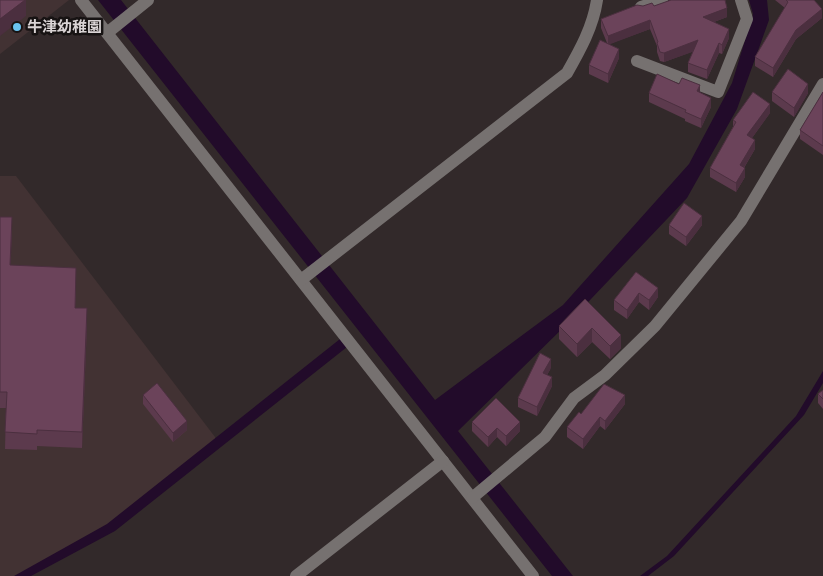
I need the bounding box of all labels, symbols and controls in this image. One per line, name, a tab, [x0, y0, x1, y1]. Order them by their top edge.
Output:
place label: 牛津幼稚園	[27, 18, 102, 36]
marker: 牛津幼稚園	[11, 21, 23, 33]

